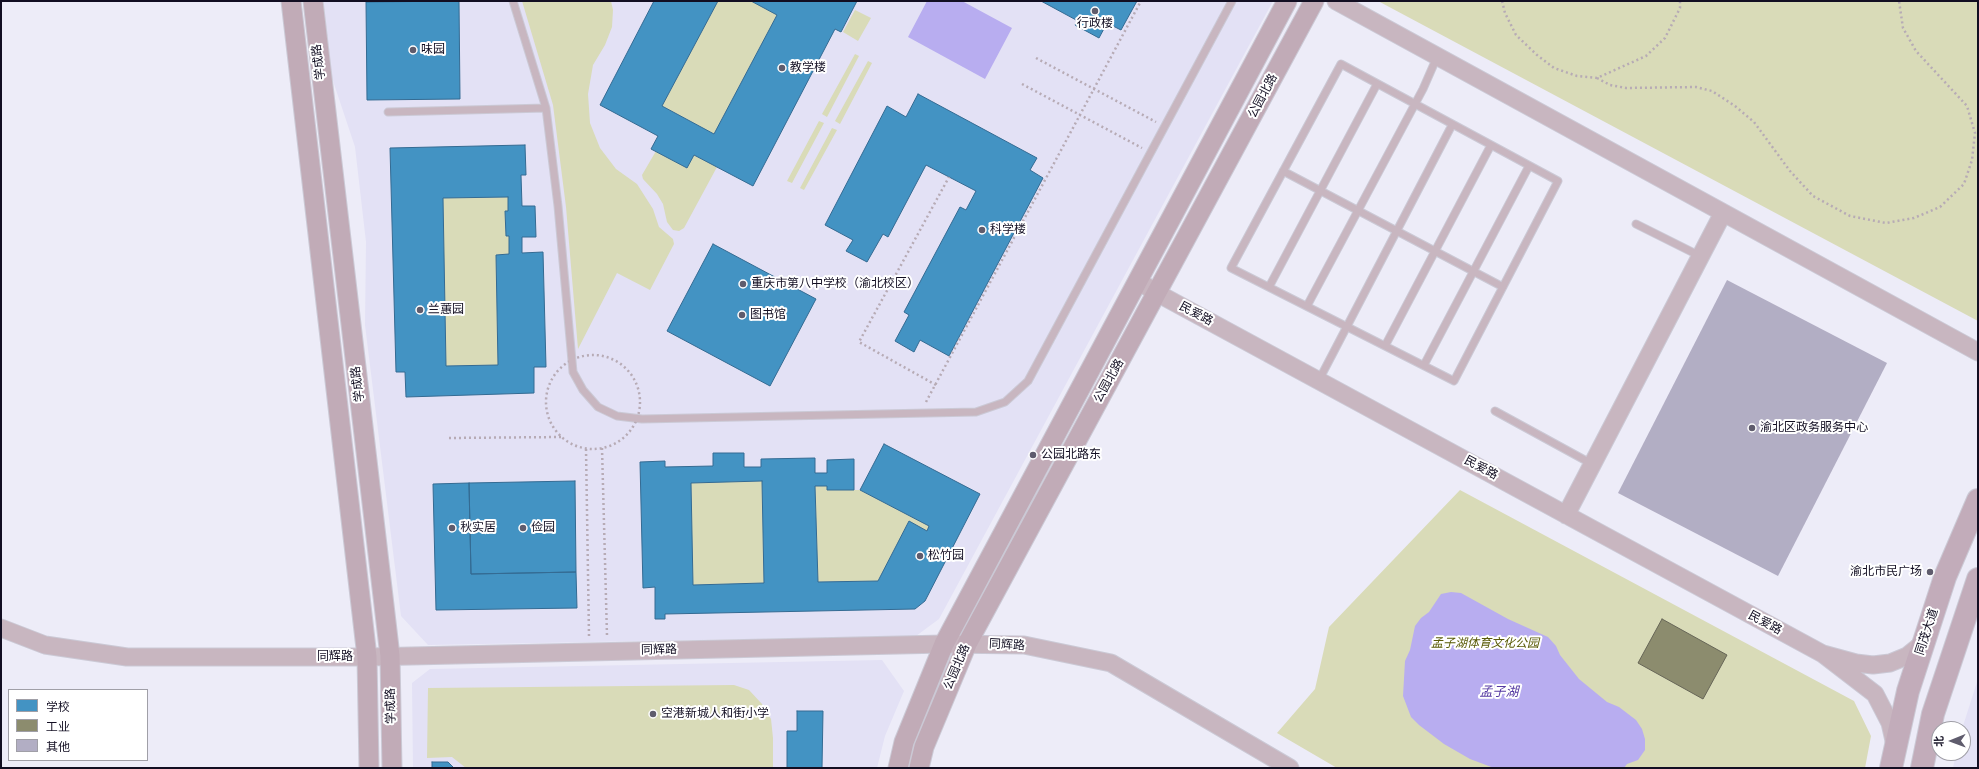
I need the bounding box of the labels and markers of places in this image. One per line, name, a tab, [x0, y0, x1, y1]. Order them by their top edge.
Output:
marker: 行政楼	[1090, 6, 1100, 16]
place label: 行政楼	[1077, 17, 1113, 31]
place label: 味园	[421, 43, 445, 57]
marker: 味园	[408, 45, 418, 55]
place label: 教学楼	[790, 61, 826, 75]
marker: 教学楼	[777, 63, 787, 73]
place label: 科学楼	[990, 223, 1026, 237]
marker: 科学楼	[977, 225, 987, 235]
place label: 重庆市第八中学校（渝北校区）	[751, 277, 919, 291]
marker: 重庆市第八中学校（渝北校区）	[738, 279, 748, 289]
place label: 兰蕙园	[428, 303, 464, 317]
marker: 兰蕙园	[415, 305, 425, 315]
place label: 图书馆	[750, 308, 786, 322]
marker: 图书馆	[737, 310, 747, 320]
place label: 渝北区政务服务中心	[1760, 421, 1868, 435]
marker: 渝北区政务服务中心	[1747, 423, 1757, 433]
place label: 公园北路东	[1041, 448, 1101, 462]
marker: 公园北路东	[1028, 450, 1038, 460]
place label: 秋实居	[460, 521, 496, 535]
place label: 俭园	[531, 521, 555, 535]
marker: 秋实居	[447, 523, 457, 533]
marker: 俭园	[518, 523, 528, 533]
place label: 松竹园	[928, 549, 964, 563]
marker: 松竹园	[915, 551, 925, 561]
place label: 渝北市民广场	[1850, 565, 1922, 579]
marker: 渝北市民广场	[1925, 567, 1935, 577]
place label: 空港新城人和街小学	[661, 707, 769, 721]
marker: 空港新城人和街小学	[648, 709, 658, 719]

